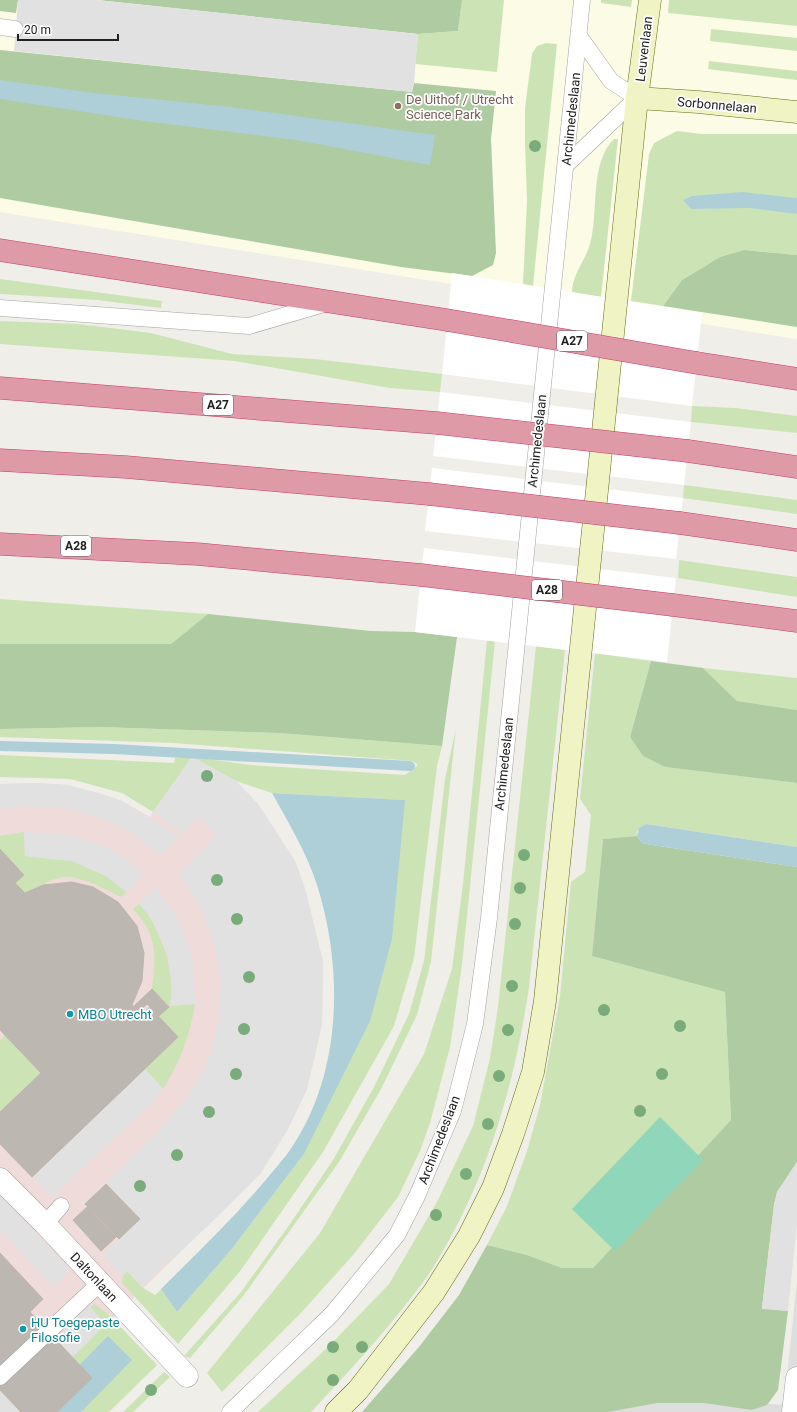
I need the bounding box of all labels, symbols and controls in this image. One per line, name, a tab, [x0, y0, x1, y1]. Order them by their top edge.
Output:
street label: Leuvenlaan	[633, 15, 655, 83]
scale bar	[18, 16, 118, 42]
text: 20 m	[24, 23, 51, 37]
street label: Archimedeslaan	[559, 72, 583, 166]
place label: De Uithof / Utrecht Science Park	[406, 92, 513, 122]
street label: Sorbonnelaan	[676, 94, 758, 116]
marker: De Uithof / Utrecht Science Park	[393, 101, 403, 111]
road number: A27	[557, 331, 587, 351]
street label: Archimedeslaan	[525, 394, 549, 488]
road number: A27	[203, 395, 233, 415]
road number: A28	[61, 536, 91, 556]
road number: A28	[532, 580, 562, 600]
street label: Archimedeslaan	[492, 717, 516, 811]
place label: MBO Utrecht	[78, 1007, 152, 1022]
marker: MBO Utrecht	[65, 1009, 75, 1019]
street label: Archimedeslaan	[415, 1094, 463, 1186]
street label: Daltonlaan	[67, 1249, 121, 1305]
place label: HU Toegepaste Filosofie	[31, 1315, 120, 1345]
marker: HU Toegepaste Filosofie	[18, 1324, 28, 1334]

